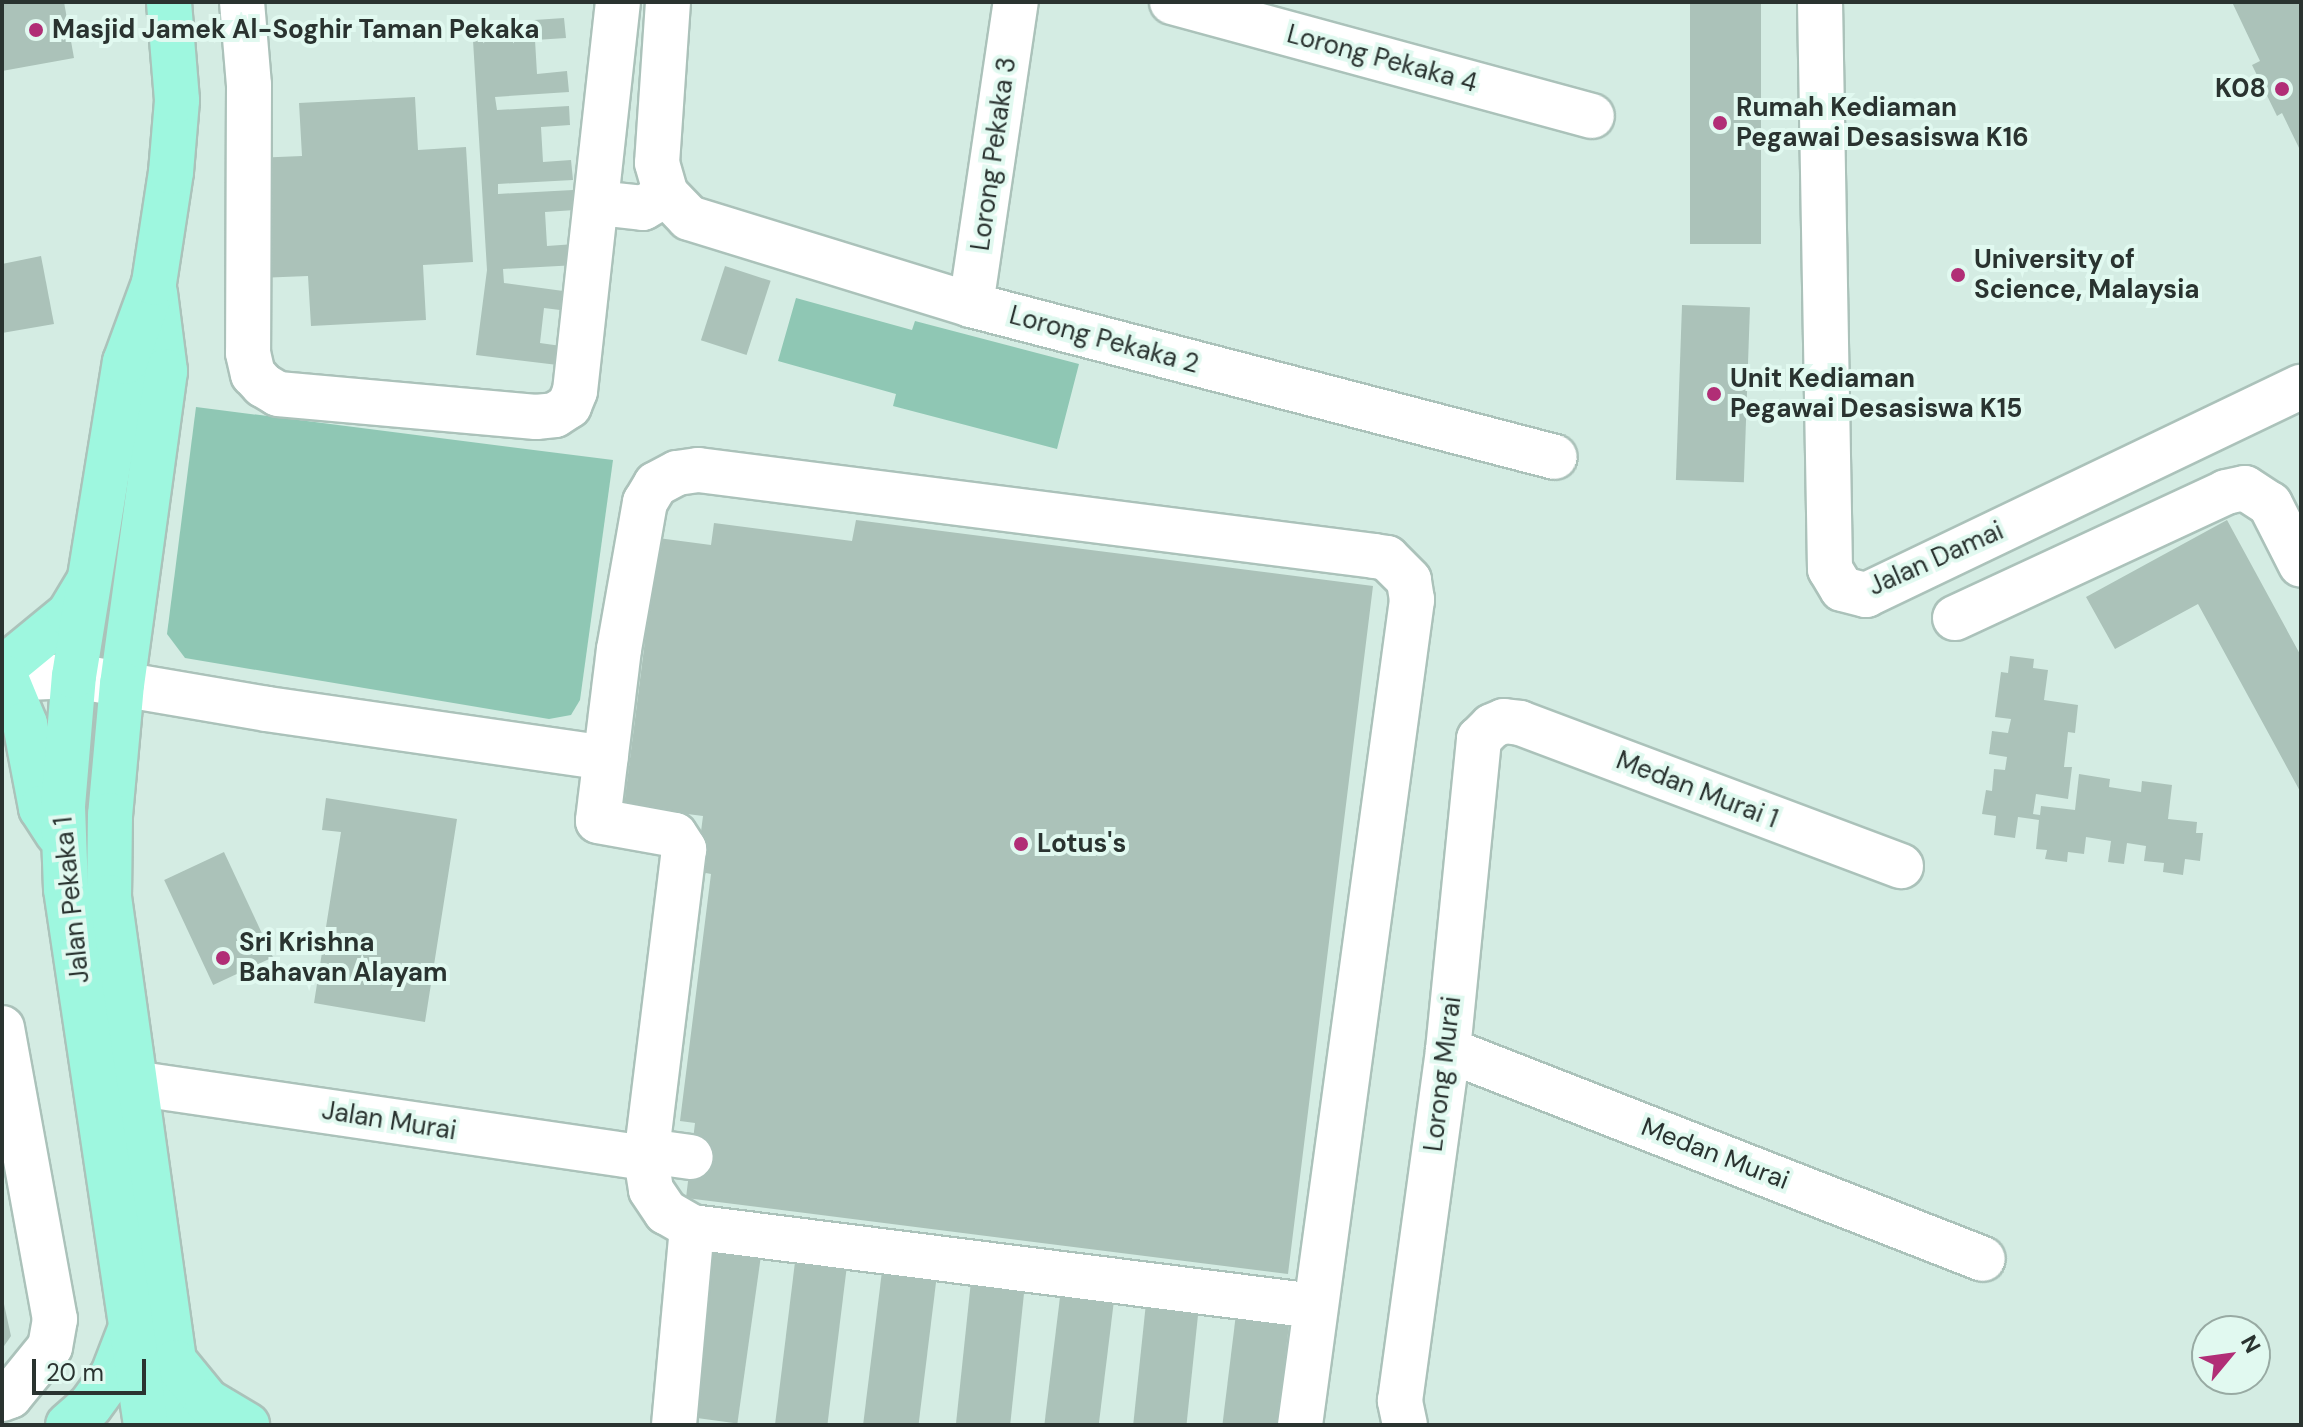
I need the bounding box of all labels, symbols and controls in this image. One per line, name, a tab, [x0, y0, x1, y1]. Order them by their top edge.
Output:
place label: Masjid Jamek Al-Soghir Taman Pekaka	[52, 14, 539, 46]
street label: Lorong Pekaka 4	[1284, 19, 1480, 99]
marker: Masjid Jamek Al-Soghir Taman Pekaka	[27, 21, 45, 39]
street label: Lorong Pekaka 3	[965, 55, 1023, 253]
place label: K08	[2215, 73, 2266, 105]
marker: K08	[2273, 80, 2291, 98]
place label: Rumah Kediaman Pegawai Desasiswa K16	[1736, 92, 2029, 154]
marker: Rumah Kediaman Pegawai Desasiswa K16	[1711, 114, 1729, 132]
place label: University of Science, Malaysia	[1974, 244, 2200, 306]
marker: University of Science, Malaysia	[1949, 266, 1967, 284]
street label: Lorong Pekaka 2	[1006, 300, 1202, 380]
place label: Unit Kediaman Pegawai Desasiswa K15	[1730, 363, 2022, 424]
marker: Unit Kediaman Pegawai Desasiswa K15	[1705, 385, 1723, 403]
street label: Jalan Damai	[1864, 515, 2008, 603]
street label: Medan Murai 1	[1612, 745, 1782, 835]
street label: Jalan Pekaka 1	[48, 815, 96, 985]
place label: Lotus's	[1037, 828, 1126, 860]
marker: Lotus's	[1012, 835, 1030, 853]
place label: Sri Krishna Bahavan Alayam	[239, 927, 448, 988]
marker: Sri Krishna Bahavan Alayam	[214, 949, 232, 967]
street label: Lorong Murai	[1418, 995, 1468, 1153]
street label: Jalan Murai	[320, 1095, 458, 1147]
street label: Medan Murai	[1637, 1112, 1793, 1196]
north arrow	[2191, 1315, 2271, 1395]
text: N	[2234, 1330, 2267, 1358]
scale bar	[36, 1343, 150, 1393]
text: 20 m	[46, 1357, 104, 1388]

